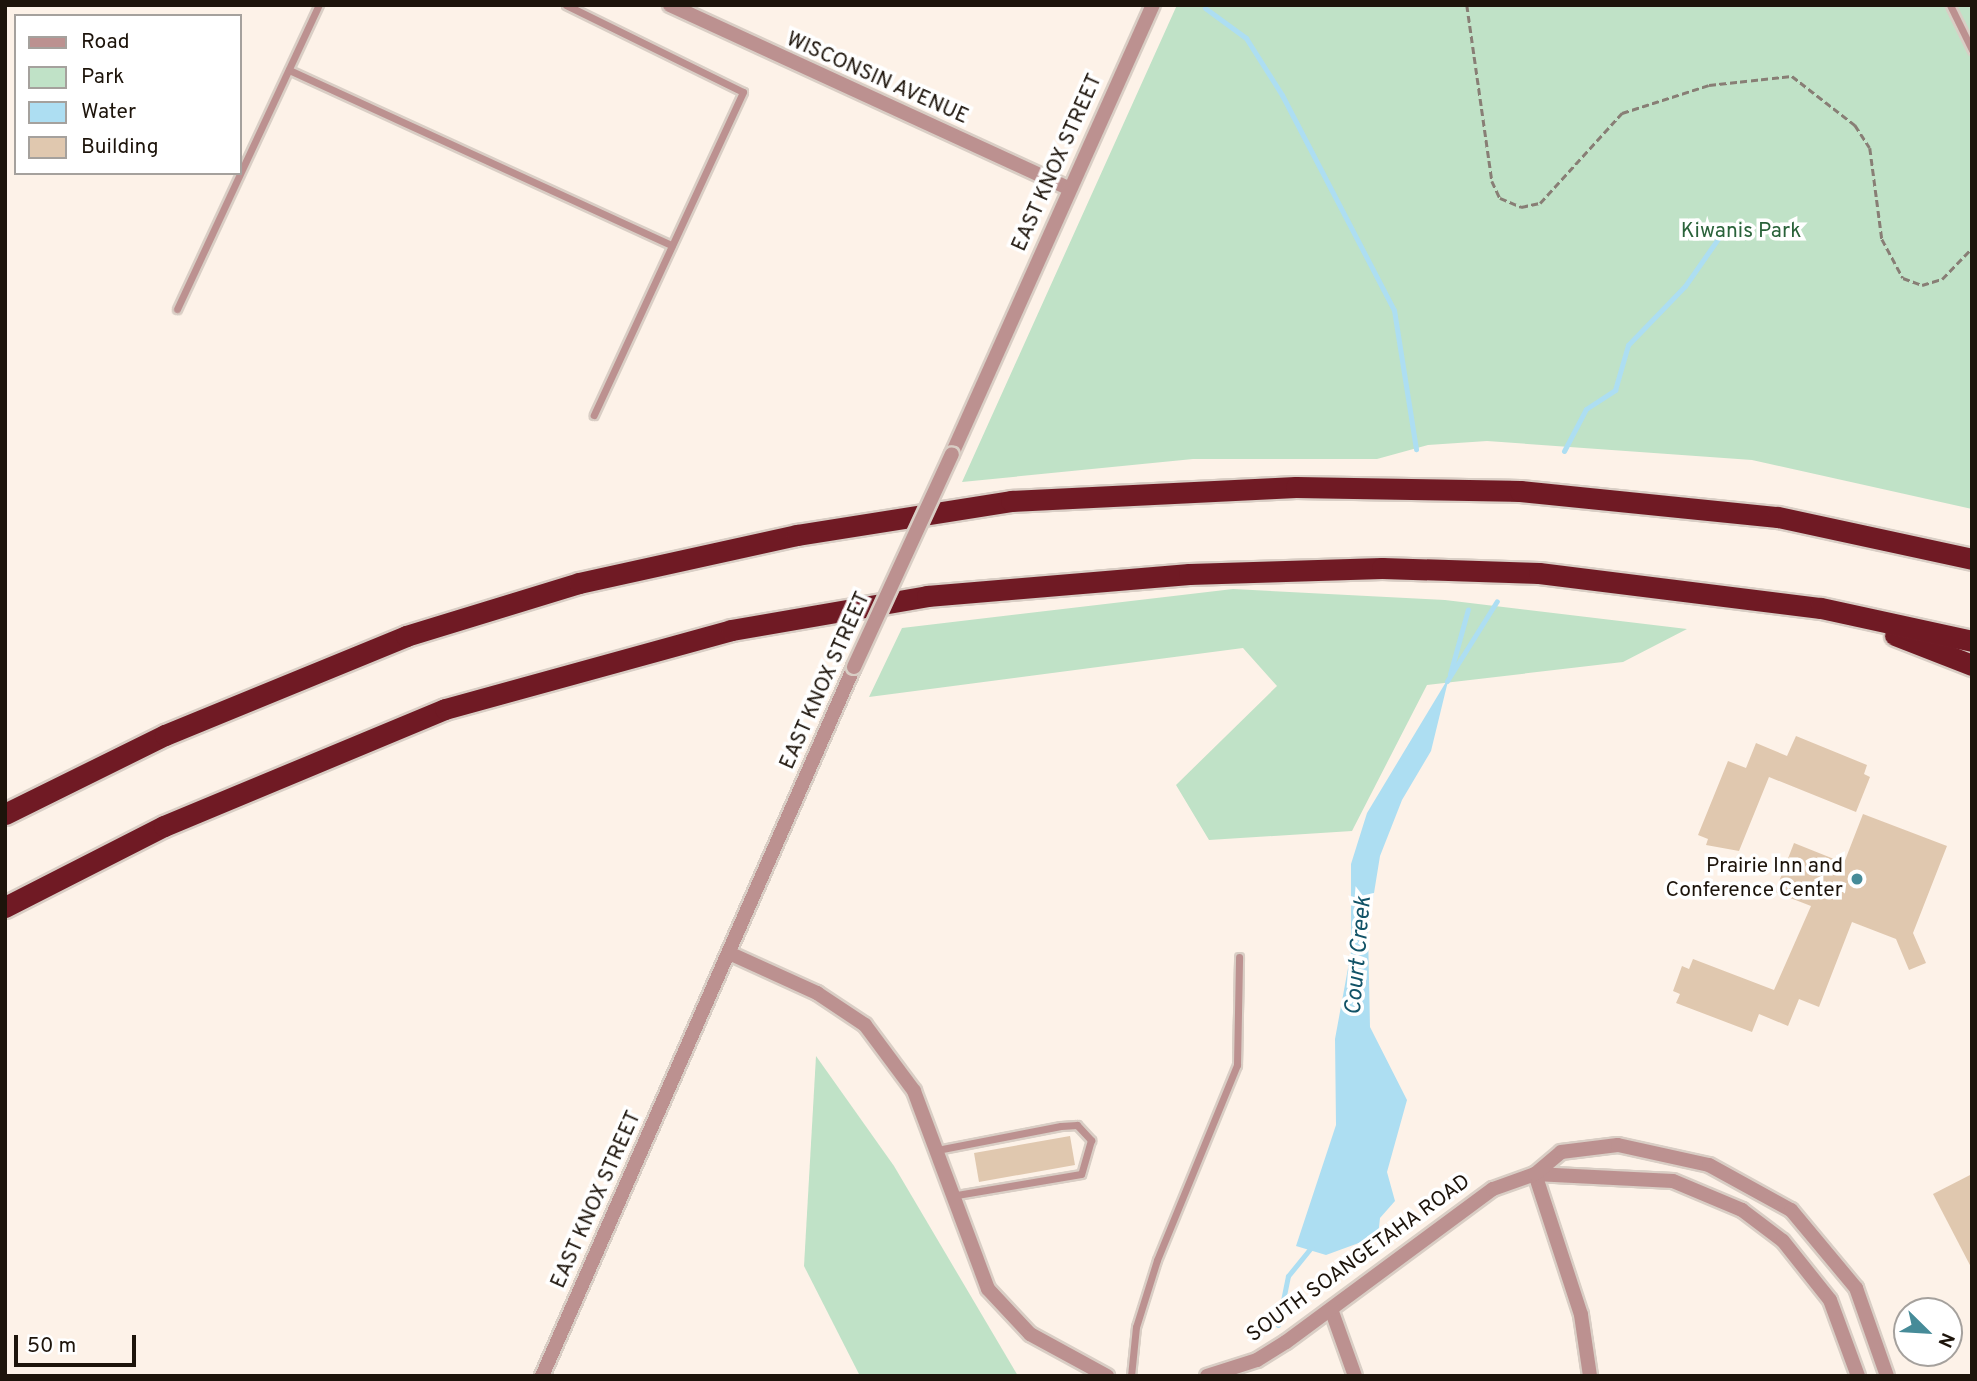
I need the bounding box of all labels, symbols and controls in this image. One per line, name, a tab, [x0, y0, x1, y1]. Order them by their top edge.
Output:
legend	[14, 14, 242, 175]
street label: WISCONSIN AVENUE	[782, 27, 972, 131]
text: Road	[81, 29, 130, 56]
text: Park	[81, 64, 124, 91]
street label: EAST KNOX STREET	[1007, 70, 1109, 256]
text: Water	[81, 99, 136, 126]
text: Building	[81, 134, 159, 161]
park label: Kiwanis Park	[1681, 219, 1801, 245]
street label: EAST KNOX STREET	[775, 588, 877, 774]
place label: Prairie Inn and Conference Center	[1666, 854, 1843, 904]
marker: Prairie Inn and Conference Center	[1849, 871, 1865, 887]
water label: Court Creek	[1341, 895, 1379, 1017]
street label: EAST KNOX STREET	[546, 1107, 648, 1293]
street label: SOUTH SOANGETAHA ROAD	[1242, 1169, 1476, 1349]
north arrow	[1893, 1297, 1963, 1367]
scale bar	[18, 1322, 140, 1366]
text: N	[1932, 1329, 1959, 1351]
text: 50 m	[27, 1333, 76, 1360]

